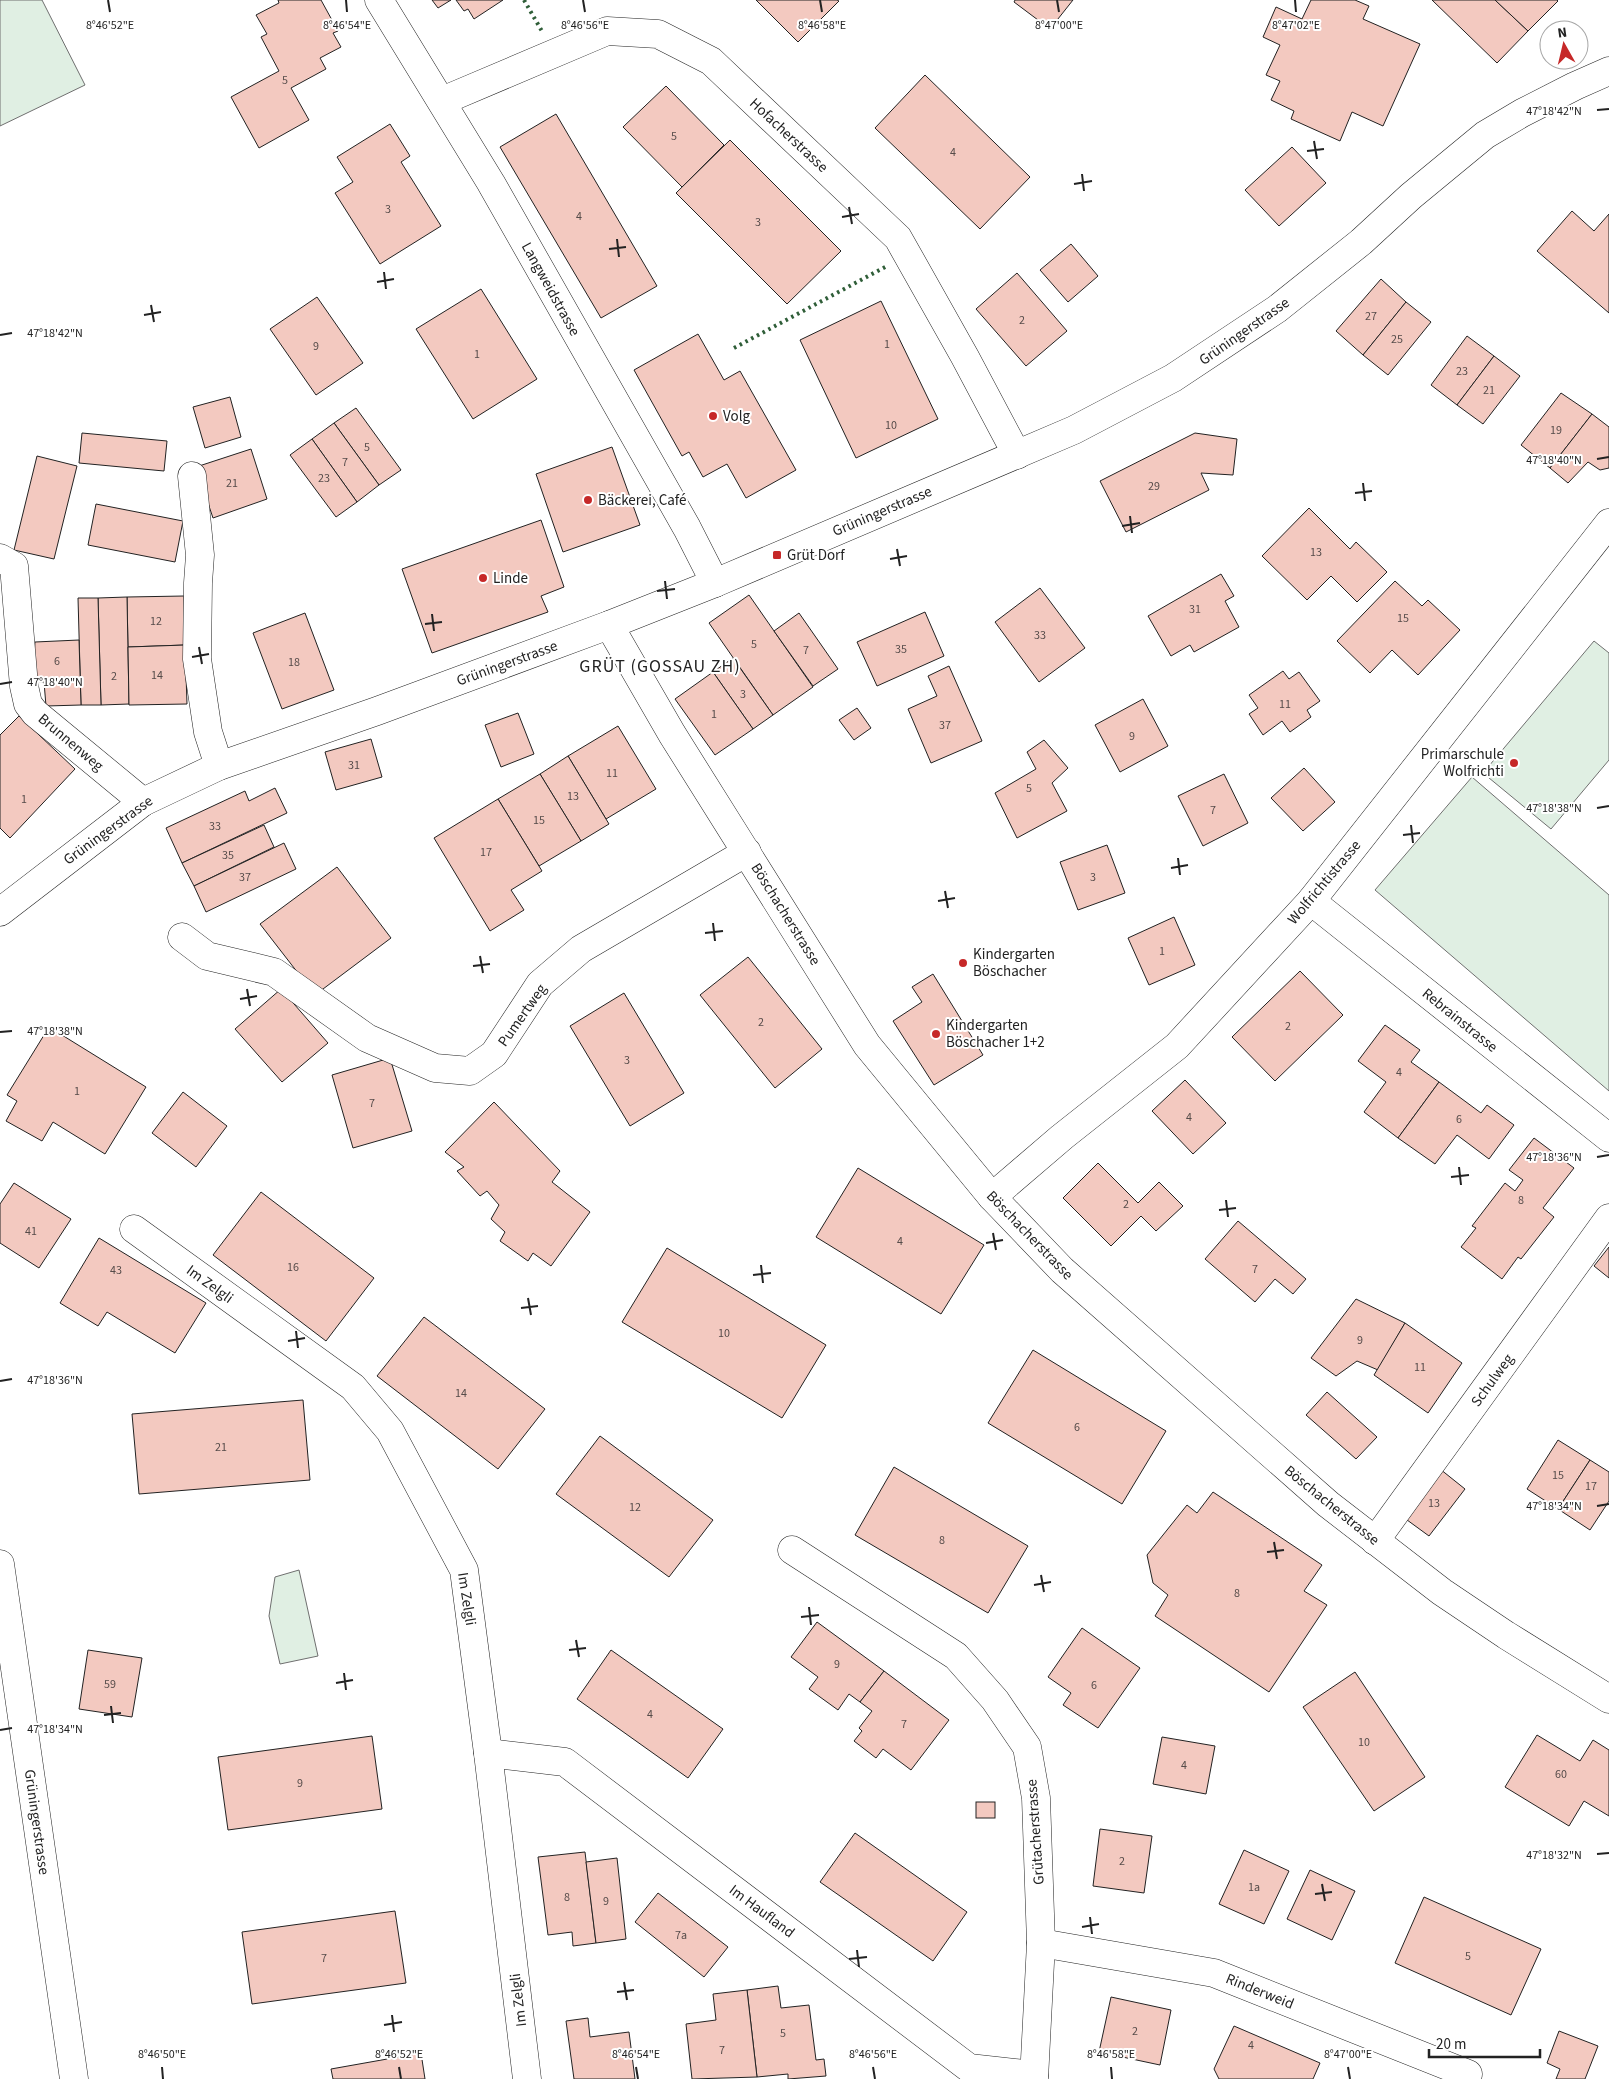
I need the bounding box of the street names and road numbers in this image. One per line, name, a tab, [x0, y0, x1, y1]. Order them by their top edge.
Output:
street label: Hofacherstrasse	[745, 93, 833, 177]
street label: Langweidstrasse	[516, 239, 585, 340]
street label: Grüningerstrasse	[1195, 292, 1294, 370]
street label: Grüningerstrasse	[829, 481, 935, 542]
street label: Grüningerstrasse	[454, 635, 561, 691]
street label: Brunnenweg	[33, 709, 108, 776]
street label: Grüningerstrasse	[59, 791, 157, 870]
street label: Wolfrichtistrasse	[1283, 836, 1366, 929]
street label: Böschacherstrasse	[746, 859, 825, 969]
street label: Pumertweg	[493, 979, 552, 1051]
street label: Rebrainstrasse	[1417, 983, 1502, 1057]
street label: Böschacherstrasse	[982, 1186, 1078, 1285]
street label: Im Zelgli	[182, 1260, 238, 1309]
street label: Schulweg	[1466, 1349, 1519, 1411]
street label: Böschacherstrasse	[1280, 1460, 1384, 1550]
street label: Im Zelgli	[452, 1571, 481, 1627]
street label: Grüningerstrasse	[19, 1768, 54, 1876]
street label: Grütacherstrasse	[1021, 1778, 1050, 1886]
street label: Im Haufland	[725, 1880, 799, 1943]
street label: Rinderweid	[1223, 1968, 1297, 2015]
street label: Im Zelgli	[505, 1972, 532, 2028]

